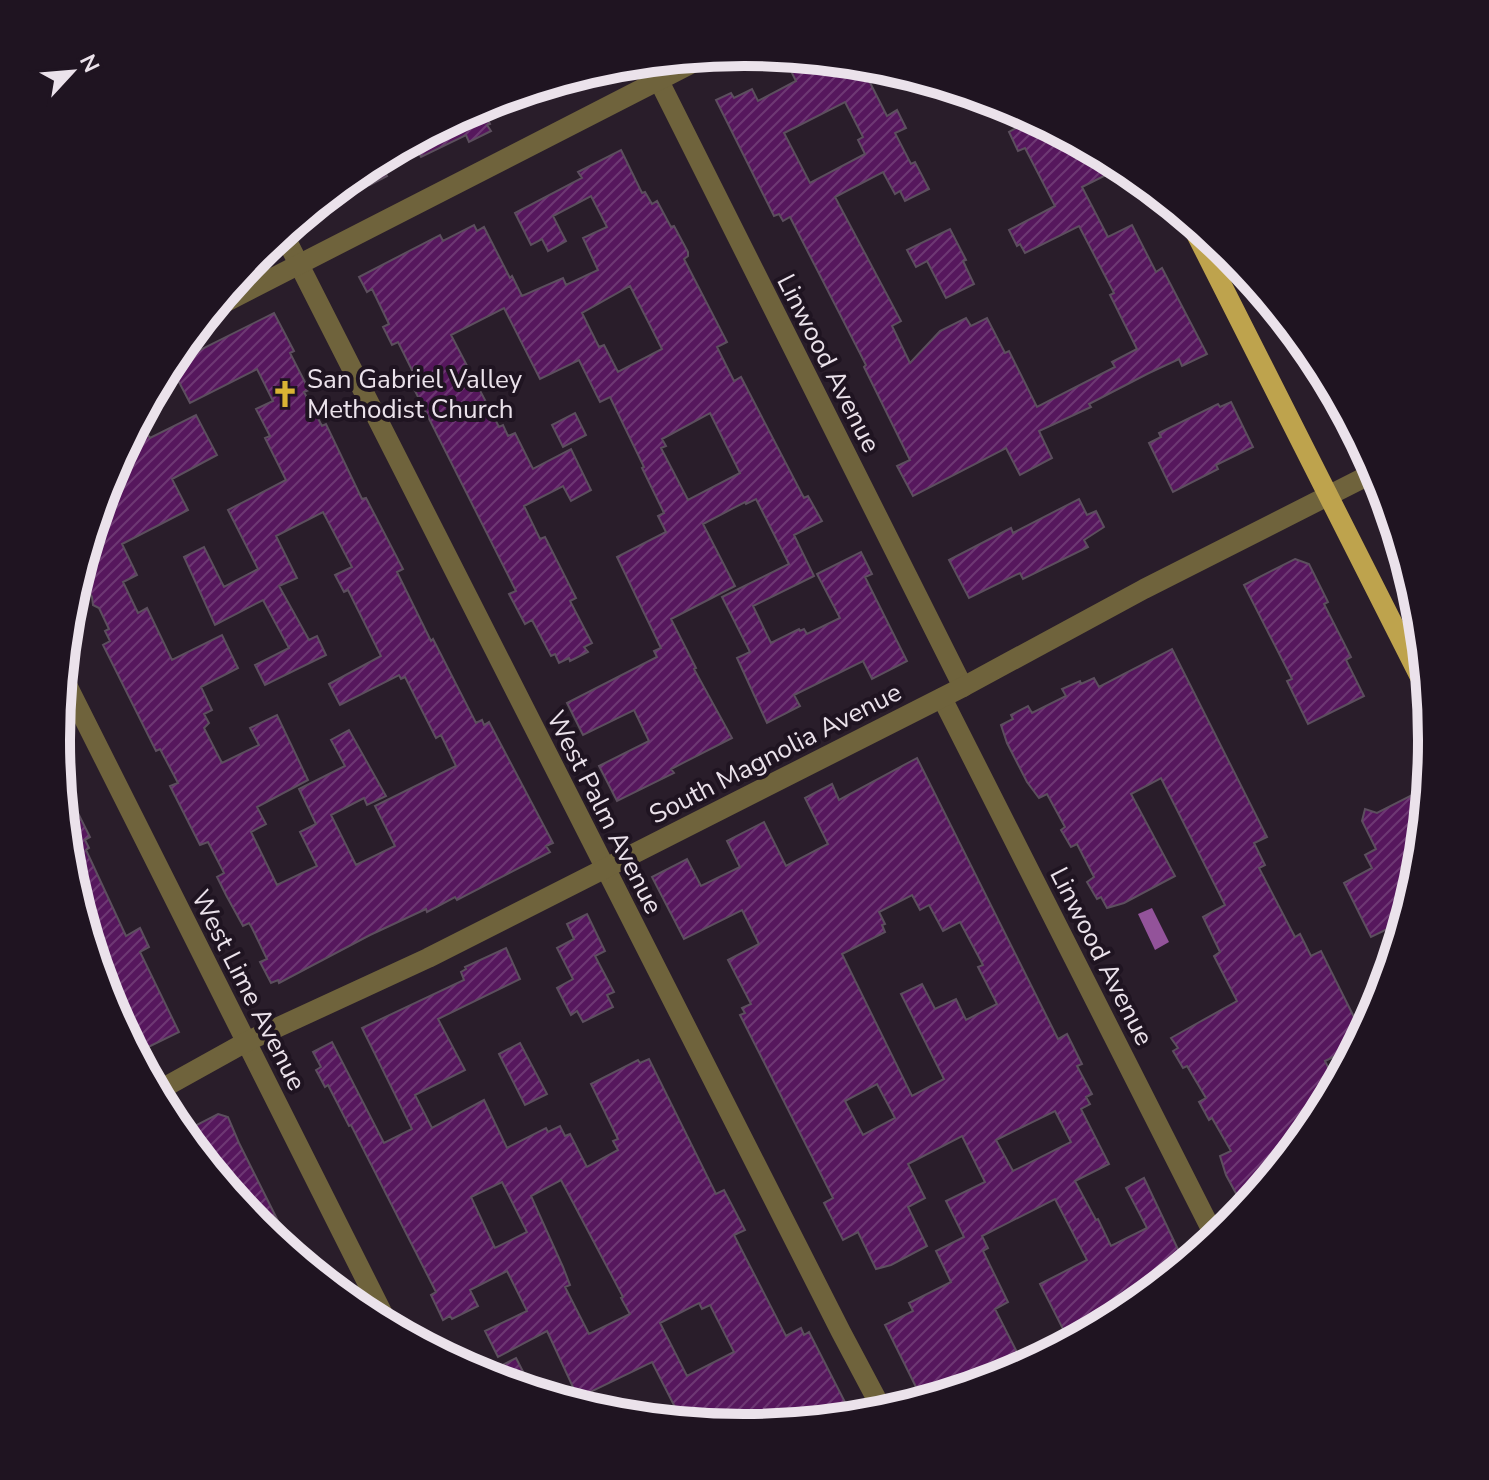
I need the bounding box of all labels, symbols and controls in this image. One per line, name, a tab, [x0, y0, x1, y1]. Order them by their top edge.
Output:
north arrow	[32, 32, 112, 112]
text: N	[72, 50, 106, 78]
street label: Linwood Avenue	[769, 268, 889, 458]
place label: San Gabriel Valley Methodist Church	[307, 362, 523, 427]
church icon: San Gabriel Valley Methodist Church	[270, 379, 300, 409]
street label: South Magnolia Avenue	[643, 675, 907, 832]
street label: West Palm Avenue	[538, 705, 671, 920]
street label: Linwood Avenue	[1042, 861, 1162, 1051]
street label: West Lime Avenue	[183, 884, 314, 1096]

